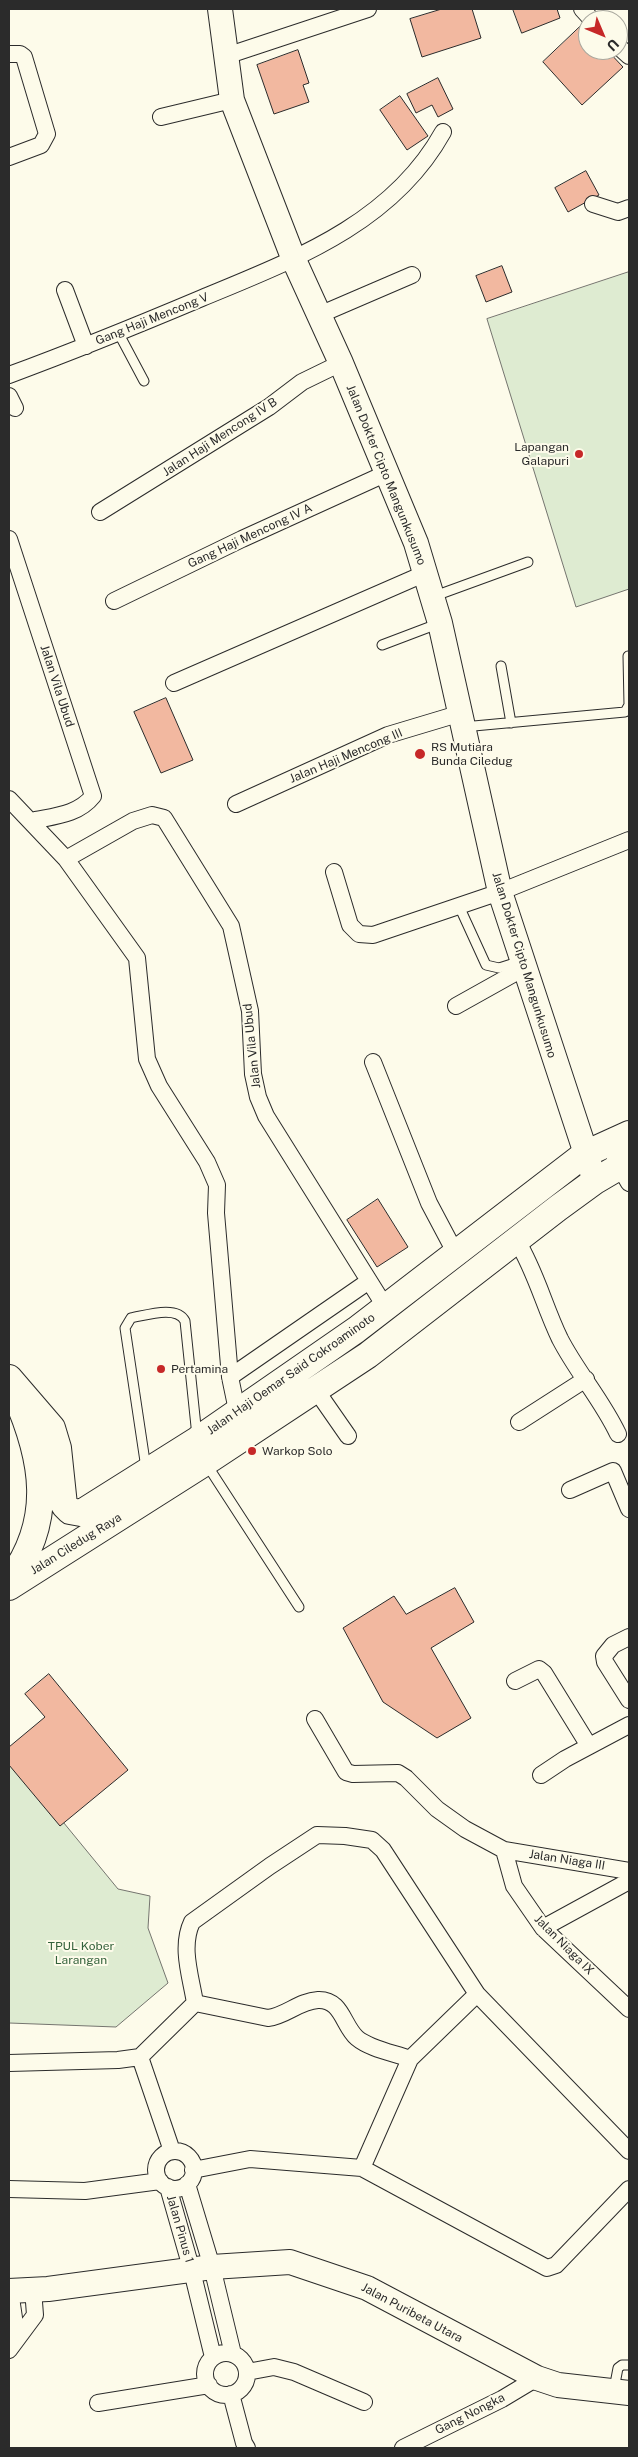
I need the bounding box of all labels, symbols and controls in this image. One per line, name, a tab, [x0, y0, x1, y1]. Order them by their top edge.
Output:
north arrow	[578, 10, 628, 60]
text: U	[604, 36, 622, 54]
street label: Gang Haji Mencong V	[93, 290, 211, 348]
street label: Jalan Dokter Cipto Mangunkusumo	[343, 383, 429, 567]
street label: Jalan Haji Mencong IV B	[160, 395, 280, 479]
place label: Lapangan Galapuri	[514, 440, 569, 468]
marker: Lapangan Galapuri	[573, 448, 585, 460]
street label: Gang Haji Mencong IV A	[186, 501, 314, 571]
street label: Jalan Vila Ubud	[37, 643, 77, 729]
street label: Jalan Haji Mencong III	[287, 726, 405, 786]
place label: RS Mutiara Bunda Ciledug	[431, 740, 513, 768]
marker: RS Mutiara Bunda Ciledug	[413, 747, 427, 761]
street label: Jalan Dokter Cipto Mangunkusumo	[489, 870, 559, 1060]
street label: Jalan Vila Ubud	[240, 1003, 264, 1089]
street label: Jalan Haji Oemar Said Cokroaminoto	[204, 1310, 378, 1438]
place label: Pertamina	[171, 1362, 228, 1376]
marker: Pertamina	[155, 1363, 167, 1375]
place label: Warkop Solo	[262, 1444, 332, 1458]
marker: Warkop Solo	[246, 1445, 258, 1457]
street label: Jalan Ciledug Raya	[28, 1510, 124, 1578]
street label: Jalan Niaga III	[528, 1847, 606, 1873]
street label: Jalan Niaga IX	[531, 1912, 597, 1978]
park label: TPUL Kober Larangan	[48, 1939, 114, 1967]
street label: Jalan Pinus 1	[163, 2193, 197, 2265]
street label: Jalan Puribeta Utara	[359, 2280, 465, 2346]
street label: Gang Nongka	[433, 2390, 507, 2438]

